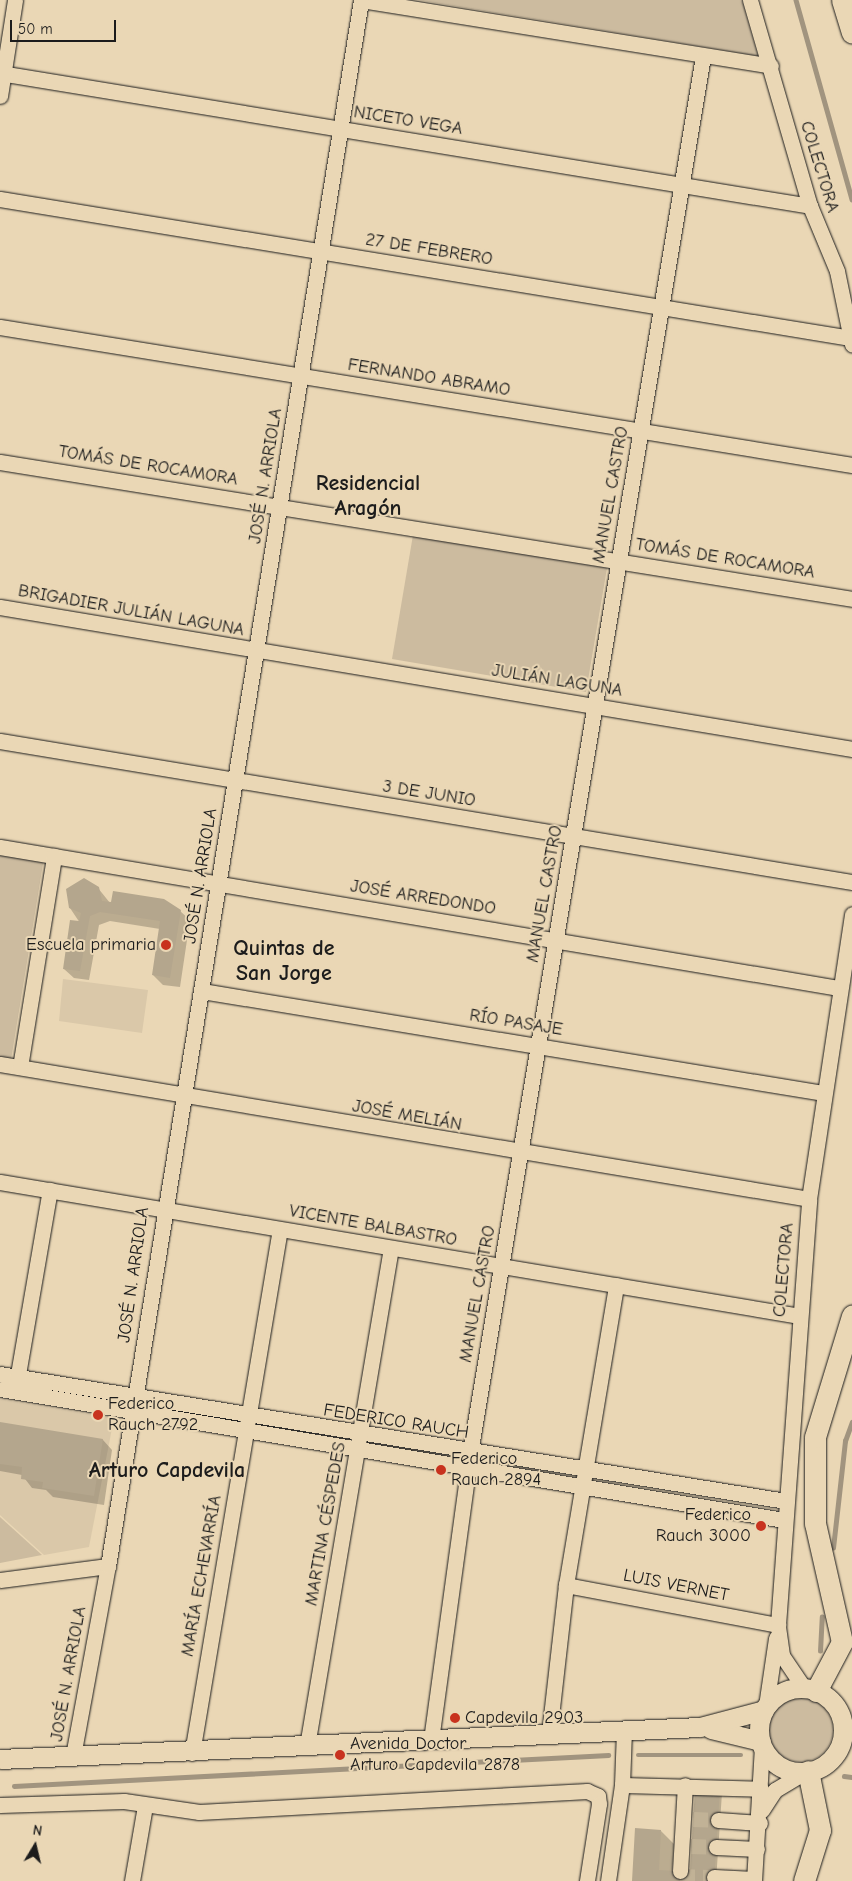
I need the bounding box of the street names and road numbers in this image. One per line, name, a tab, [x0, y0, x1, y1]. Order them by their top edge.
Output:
street label: NICETO VEGA	[352, 102, 464, 140]
street label: COLECTORA	[795, 119, 843, 215]
street label: 27 DE FEBRERO	[364, 229, 494, 271]
street label: FERNANDO ABRAMO	[346, 354, 512, 402]
street label: JOSÉ N. ARRIOLA	[245, 407, 287, 545]
street label: MANUEL CASTRO	[588, 425, 634, 565]
street label: TOMÁS DE ROCAMORA	[57, 441, 239, 491]
street label: TOMÁS DE ROCAMORA	[634, 534, 816, 584]
street label: BRIGADIER JULIÁN LAGUNA	[16, 580, 246, 642]
street label: JULIÁN LAGUNA	[490, 660, 624, 702]
street label: 3 DE JUNIO	[381, 776, 477, 812]
street label: JOSÉ N. ARRIOLA	[180, 807, 222, 945]
street label: MANUEL CASTRO	[522, 824, 568, 964]
street label: JOSÉ ARREDONDO	[349, 876, 497, 920]
street label: RÍO PASAJE	[468, 1005, 564, 1041]
street label: JOSÉ MELIÁN	[351, 1096, 463, 1136]
street label: VICENTE BALBASTRO	[287, 1201, 459, 1251]
street label: JOSÉ N. ARRIOLA	[114, 1206, 154, 1344]
street label: COLECTORA	[769, 1222, 799, 1318]
street label: MANUEL CASTRO	[455, 1224, 501, 1364]
street label: FEDERICO RAUCH	[322, 1400, 470, 1444]
street label: MARTINA CÉSPEDES	[301, 1440, 351, 1608]
street label: MARÍA ECHEVARRÍA	[177, 1494, 227, 1658]
street label: LUIS VERNET	[621, 1565, 731, 1607]
street label: JOSÉ N. ARRIOLA	[46, 1605, 92, 1743]

